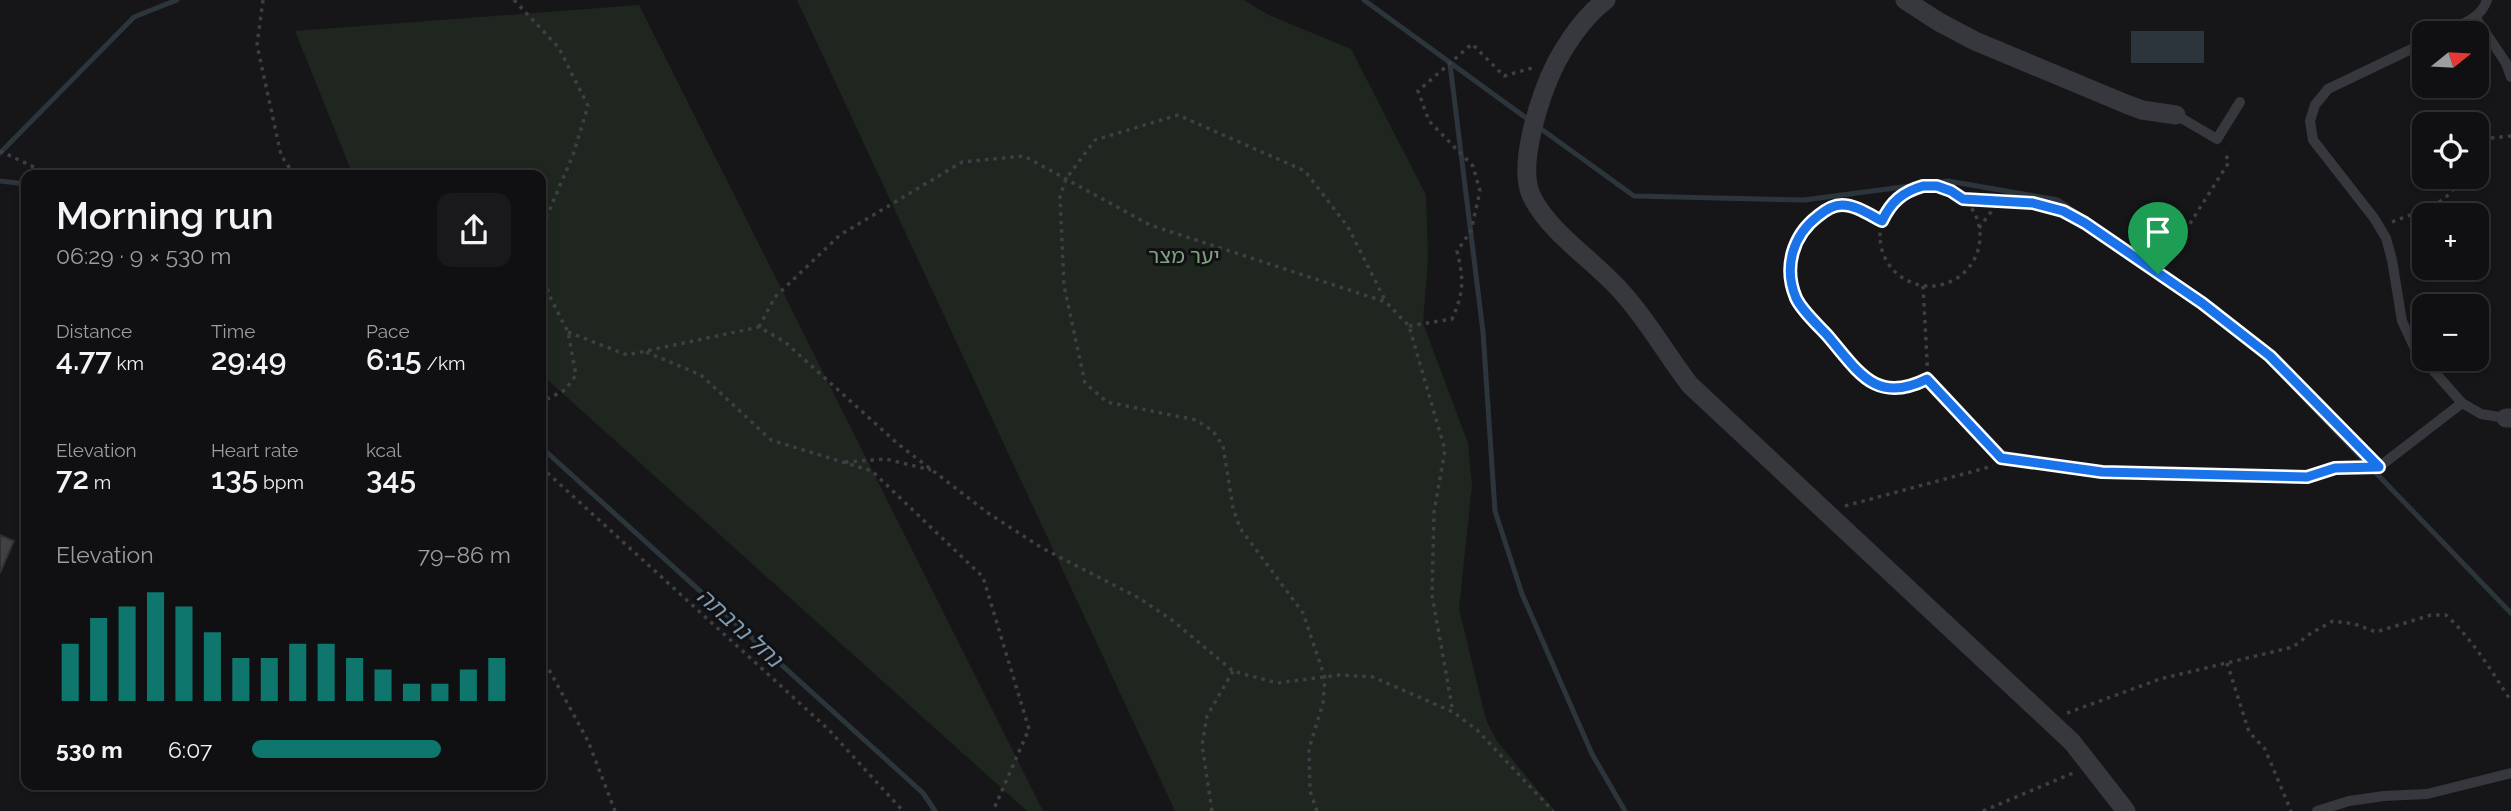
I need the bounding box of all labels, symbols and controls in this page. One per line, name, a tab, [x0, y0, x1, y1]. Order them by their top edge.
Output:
north arrow	[2412, 21, 2488, 98]
map controls	[2412, 21, 2489, 371]
button: locate	[2412, 112, 2489, 189]
text: Morning run	[56, 193, 274, 238]
button: share	[437, 193, 511, 267]
pin	[2128, 202, 2188, 274]
button: +	[2412, 203, 2489, 280]
icon: arrive	[2139, 213, 2177, 251]
text: 06:29 · 9 × 530 m	[56, 242, 231, 269]
park label: יער מצר	[1148, 243, 1220, 268]
button: −	[2412, 294, 2489, 371]
text: Distance	[56, 320, 132, 342]
text: Time	[211, 320, 255, 342]
text: Pace	[366, 320, 410, 342]
text: 4.77	[56, 342, 112, 377]
text: 29:49	[211, 342, 286, 377]
text: 6:15	[366, 342, 422, 377]
text: km	[112, 352, 144, 374]
text: /km	[422, 352, 465, 374]
text: Elevation	[56, 439, 137, 461]
text: Heart rate	[211, 439, 299, 461]
text: kcal	[366, 439, 402, 461]
text: 72	[56, 461, 89, 496]
text: 135	[211, 461, 258, 496]
text: 345	[366, 461, 416, 496]
text: m	[89, 471, 111, 493]
text: bpm	[258, 471, 304, 493]
text: Elevation	[56, 541, 154, 568]
text: 79–86 m	[418, 541, 511, 568]
water label: נחל נרבתה	[692, 582, 790, 674]
text: 530 m	[56, 736, 123, 763]
text: 6:07	[168, 736, 212, 763]

